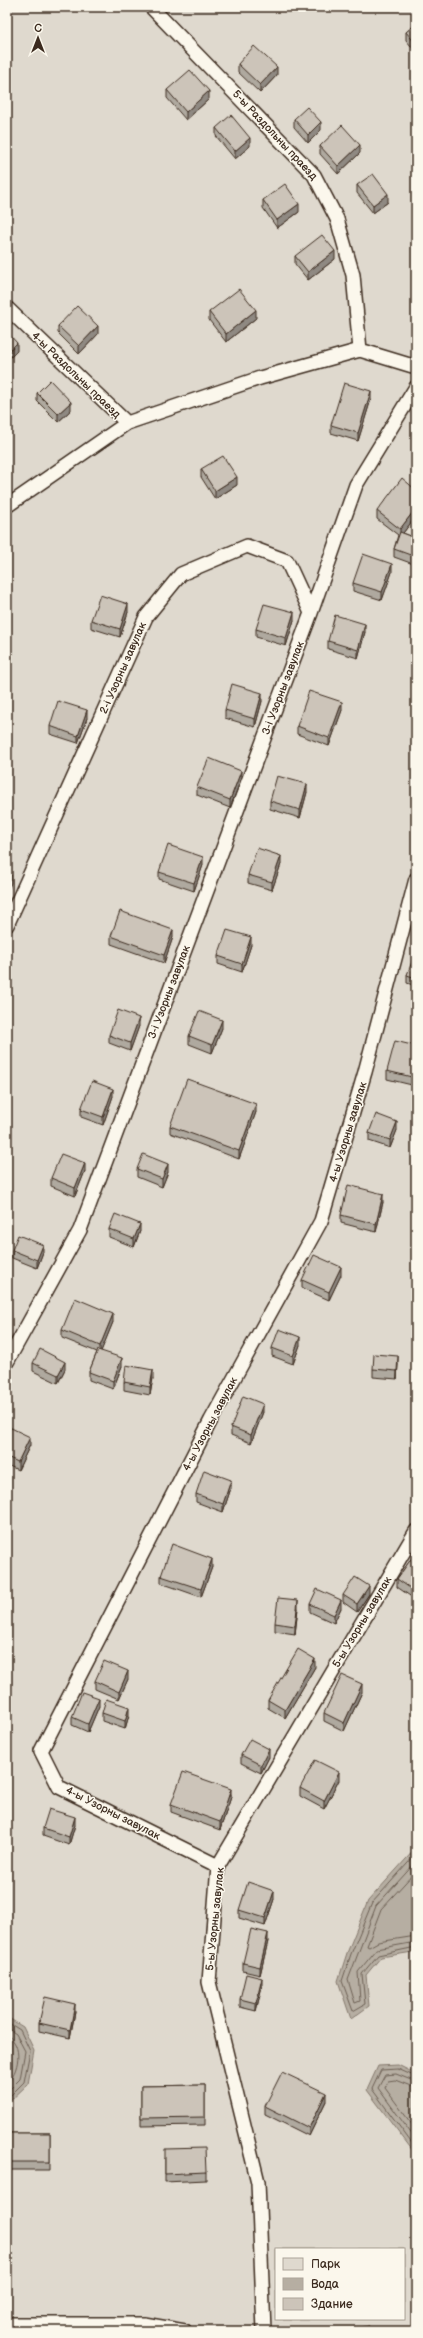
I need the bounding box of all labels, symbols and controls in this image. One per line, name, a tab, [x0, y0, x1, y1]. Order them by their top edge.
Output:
north arrow	[18, 18, 58, 58]
text: С	[34, 22, 42, 35]
street label: 5-ы Раздольны праезд	[230, 87, 320, 183]
street label: 4-ы Раздольны праезд	[29, 329, 123, 421]
street label: 2-і Узорны завулак	[97, 620, 149, 716]
street label: 3-і Узорны завулак	[259, 639, 307, 737]
street label: 3-і Узорны завулак	[145, 943, 193, 1041]
street label: 4-ы Узорны завулак	[327, 1080, 370, 1184]
street label: 4-ы Узорны завулак	[180, 1375, 240, 1473]
street label: 5-ы Узорны завулак	[330, 1574, 394, 1670]
street label: 4-ы Узорны завулак	[64, 1784, 163, 1843]
street label: 5-ы Узорны завулак	[203, 1866, 227, 1971]
legend	[275, 2248, 405, 2320]
text: Парк	[311, 2257, 341, 2272]
text: Вода	[311, 2277, 339, 2292]
text: Здание	[311, 2297, 353, 2312]

